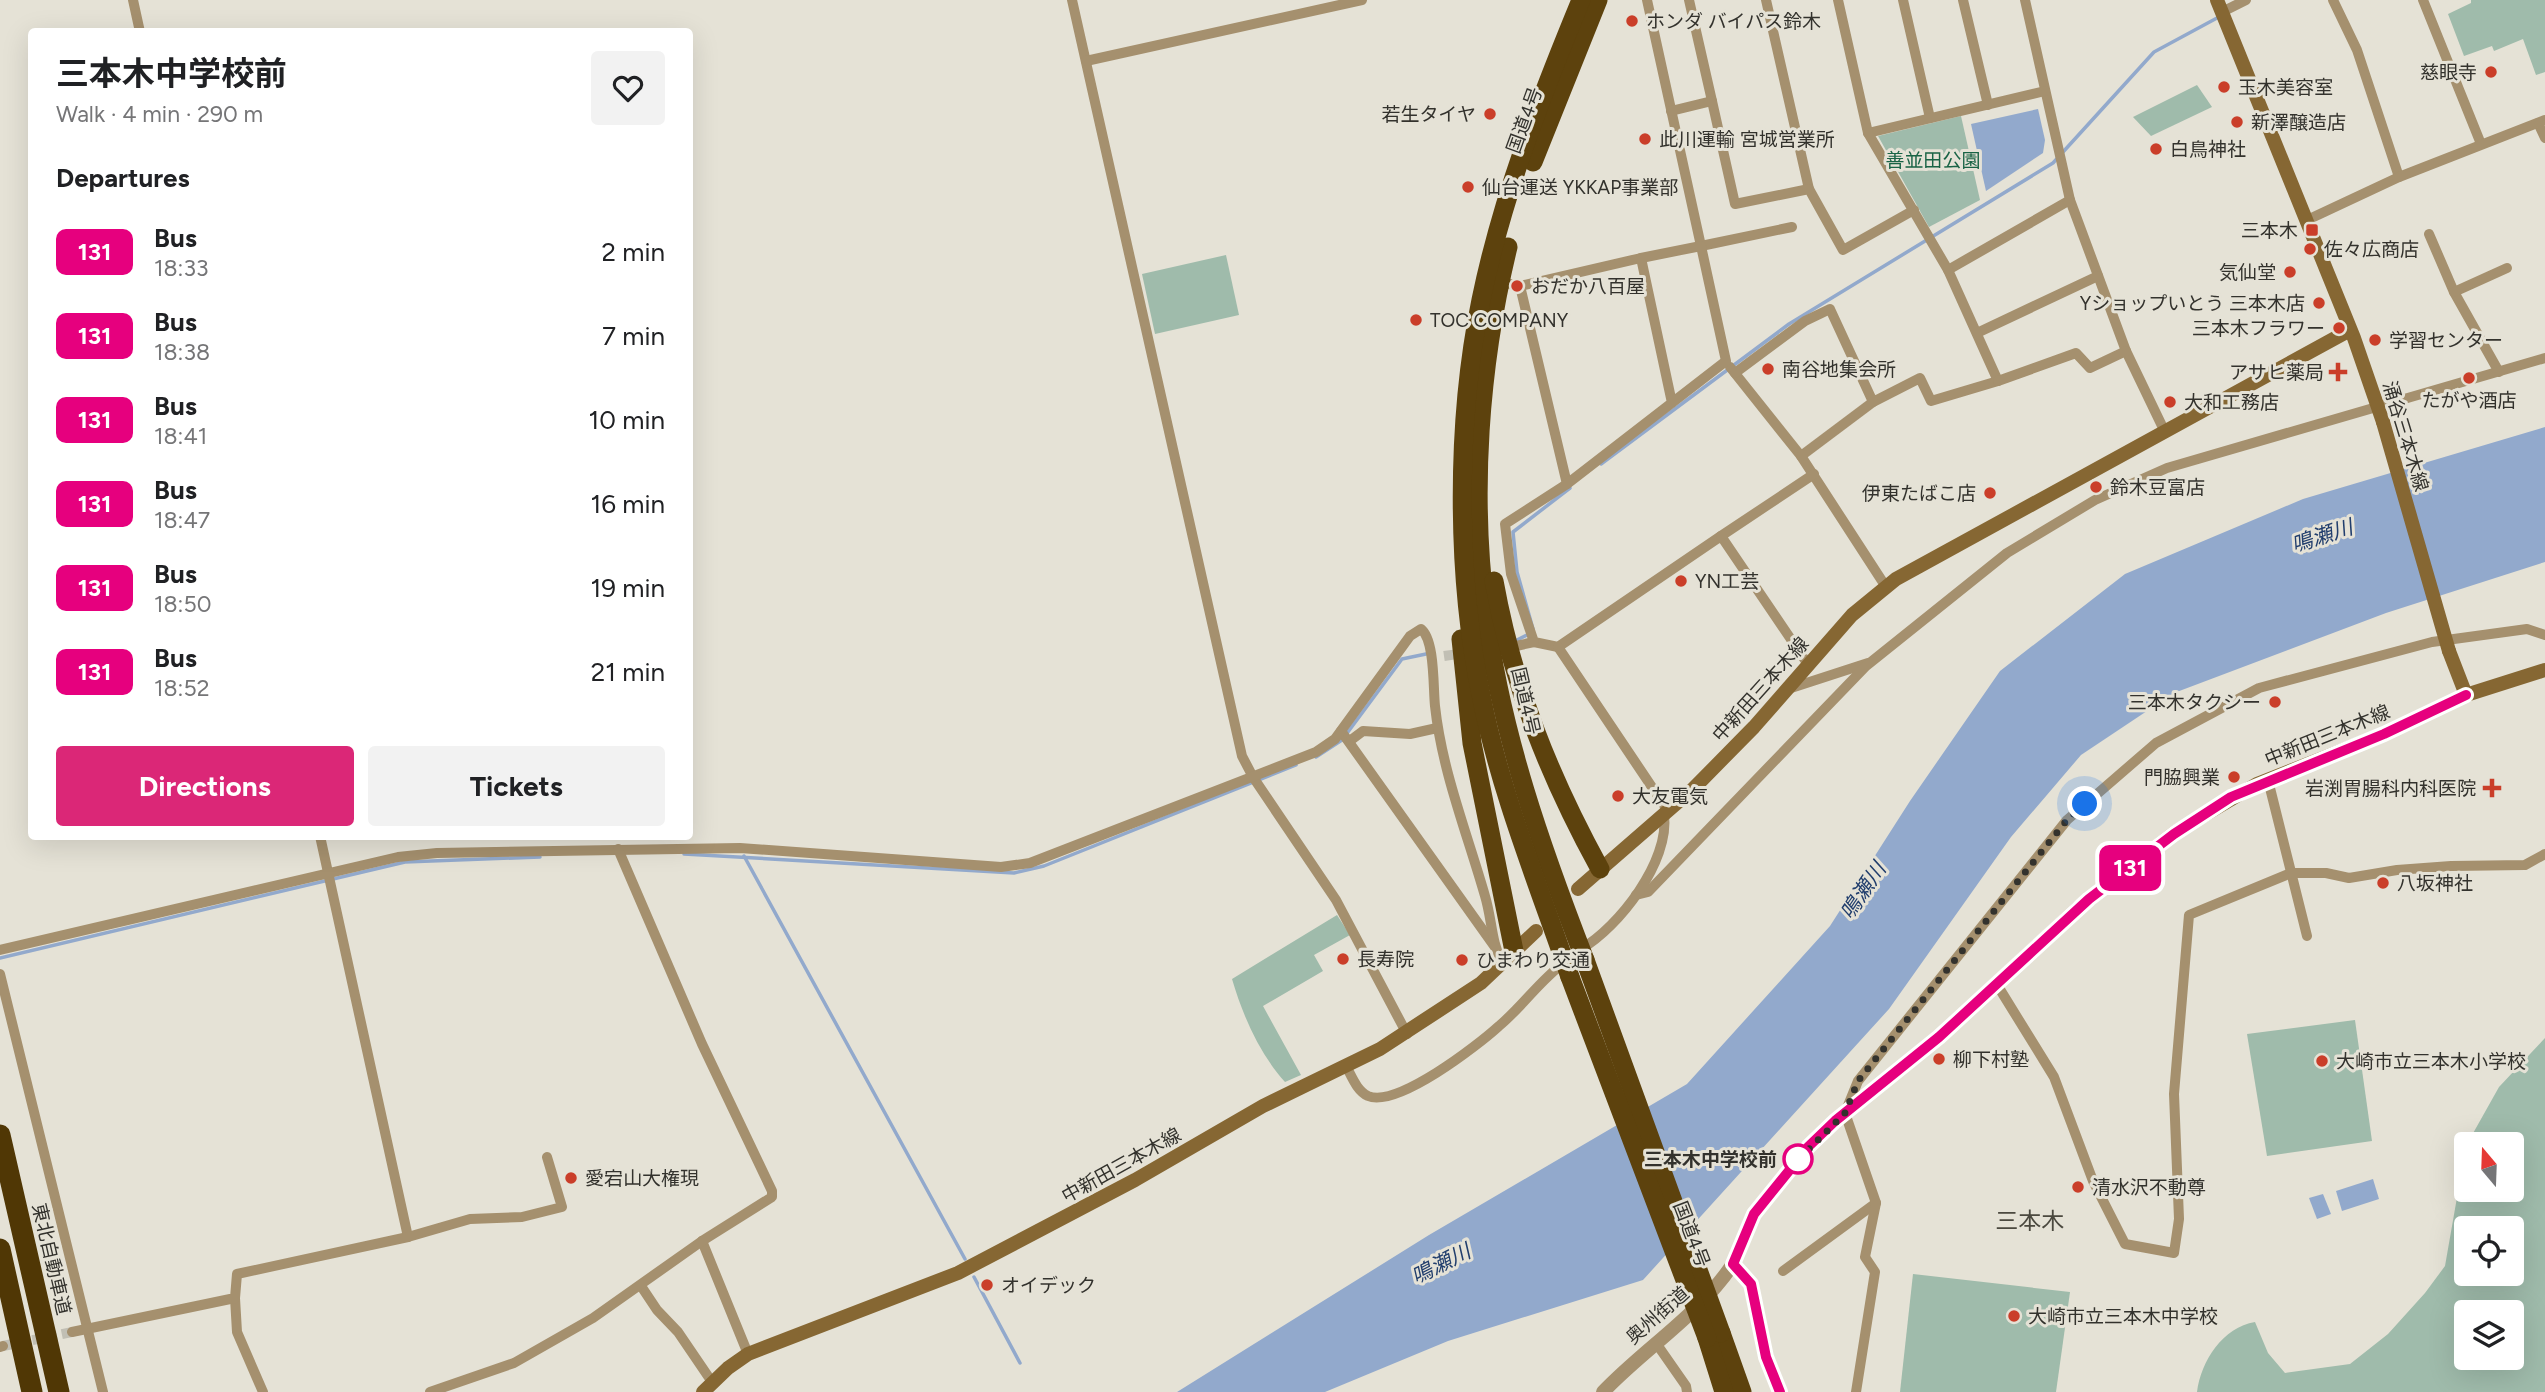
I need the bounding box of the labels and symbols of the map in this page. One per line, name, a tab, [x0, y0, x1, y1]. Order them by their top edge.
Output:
place label: ホンダ バイパス鈴木	[1646, 10, 1821, 33]
marker: ホンダ バイパス鈴木	[1624, 13, 1640, 29]
place label: 慈眼寺	[2420, 61, 2477, 84]
marker: 慈眼寺	[2483, 64, 2499, 80]
place label: 玉木美容室	[2238, 76, 2333, 99]
marker: 玉木美容室	[2216, 79, 2232, 95]
street label: 国道4号	[1502, 84, 1547, 156]
place label: 若生タイヤ	[1382, 103, 1476, 126]
marker: 若生タイヤ	[1482, 106, 1498, 122]
place label: 新澤醸造店	[2251, 111, 2346, 134]
marker: 新澤醸造店	[2229, 114, 2245, 130]
place label: 此川運輸 宮城営業所	[1659, 128, 1835, 151]
marker: 此川運輸 宮城営業所	[1637, 131, 1653, 147]
place label: 白鳥神社	[2170, 138, 2246, 161]
marker: 白鳥神社	[2148, 141, 2164, 157]
park label: 善並田公園	[1885, 149, 1981, 172]
place label: 仙台運送 YKKAP事業部	[1482, 176, 1678, 199]
marker: 仙台運送 YKKAP事業部	[1460, 179, 1476, 195]
place label: 三本木	[2241, 219, 2298, 242]
marker: 三本木	[2304, 222, 2320, 238]
place label: 佐々広商店	[2324, 238, 2419, 261]
marker: 佐々広商店	[2302, 241, 2318, 257]
place label: 気仙堂	[2219, 261, 2276, 284]
marker: 気仙堂	[2282, 264, 2298, 280]
place label: おだか八百屋	[1531, 275, 1645, 298]
marker: おだか八百屋	[1509, 278, 1525, 294]
place label: Yショップいとう 三本木店	[2080, 292, 2305, 315]
marker: Yショップいとう 三本木店	[2311, 295, 2327, 311]
place label: TOC COMPANY	[1430, 309, 1569, 332]
marker: TOC COMPANY	[1408, 312, 1424, 328]
place label: 三本木フラワー	[2192, 317, 2325, 340]
marker: 三本木フラワー	[2331, 320, 2347, 336]
place label: 学習センター	[2389, 329, 2503, 352]
marker: 学習センター	[2367, 332, 2383, 348]
place label: 南谷地集会所	[1782, 358, 1896, 381]
marker: 南谷地集会所	[1760, 361, 1776, 377]
place label: アサヒ薬局	[2229, 361, 2324, 384]
marker: アサヒ薬局	[2330, 364, 2346, 380]
marker: たがや酒店	[2461, 370, 2477, 386]
street label: 涌谷三本木線	[2378, 378, 2433, 494]
place label: たがや酒店	[2421, 389, 2517, 412]
place label: 大和工務店	[2184, 391, 2279, 414]
marker: 大和工務店	[2162, 394, 2178, 410]
place label: 鈴木豆富店	[2110, 476, 2205, 499]
marker: 鈴木豆富店	[2088, 479, 2104, 495]
place label: 伊東たばこ店	[1862, 482, 1976, 505]
marker: 伊東たばこ店	[1982, 485, 1998, 501]
water label: 鳴瀬川	[2288, 513, 2358, 557]
place label: YN工芸	[1695, 570, 1759, 593]
marker: YN工芸	[1673, 573, 1689, 589]
street label: 中新田三本木線	[1707, 632, 1813, 746]
street label: 国道4号	[1507, 665, 1544, 737]
place label: 三本木タクシー	[2128, 691, 2261, 714]
marker: 三本木タクシー	[2267, 694, 2283, 710]
street label: 中新田三本木線	[2261, 700, 2393, 771]
place label: 門脇興業	[2144, 766, 2220, 789]
marker: 門脇興業	[2226, 769, 2242, 785]
place label: 岩渕胃腸科内科医院	[2305, 777, 2476, 800]
marker: 岩渕胃腸科内科医院	[2482, 778, 2502, 798]
place label: 大友電気	[1632, 785, 1708, 808]
your location	[2067, 786, 2102, 821]
marker: 大友電気	[1610, 788, 1626, 804]
line badge: 131	[2090, 845, 2170, 891]
water label: 鳴瀬川	[1835, 856, 1892, 924]
place label: 八坂神社	[2397, 872, 2473, 895]
marker: 八坂神社	[2375, 875, 2391, 891]
place label: 長寿院	[1357, 948, 1414, 971]
place label: ひまわり交通	[1476, 949, 1590, 972]
marker: 長寿院	[1335, 951, 1351, 967]
marker: ひまわり交通	[1454, 952, 1470, 968]
place label: 柳下村塾	[1953, 1048, 2029, 1071]
place label: 大崎市立三本木小学校	[2336, 1050, 2526, 1073]
marker: 柳下村塾	[1931, 1051, 1947, 1067]
marker: 大崎市立三本木小学校	[2314, 1053, 2330, 1069]
street label: 中新田三本木線	[1057, 1123, 1185, 1208]
north arrow	[2454, 1132, 2524, 1202]
marker: 三本木中学校前	[1783, 1144, 1813, 1174]
place label: 三本木中学校前	[1644, 1148, 1777, 1171]
place label: 愛宕山大権現	[585, 1167, 699, 1190]
marker: 愛宕山大権現	[563, 1170, 579, 1186]
place label: 清水沢不動尊	[2092, 1176, 2206, 1199]
marker: 清水沢不動尊	[2070, 1179, 2086, 1195]
street label: 国道4号	[1668, 1198, 1715, 1270]
street label: 東北自動車道	[27, 1201, 76, 1317]
district label: 三本木	[1996, 1207, 2065, 1235]
water label: 鳴瀬川	[1407, 1237, 1476, 1289]
place label: オイデック	[1001, 1274, 1096, 1297]
marker: オイデック	[979, 1277, 995, 1293]
street label: 奥州街道	[1621, 1282, 1694, 1349]
place label: 大崎市立三本木中学校	[2028, 1305, 2218, 1328]
marker: 大崎市立三本木中学校	[2006, 1308, 2022, 1324]

